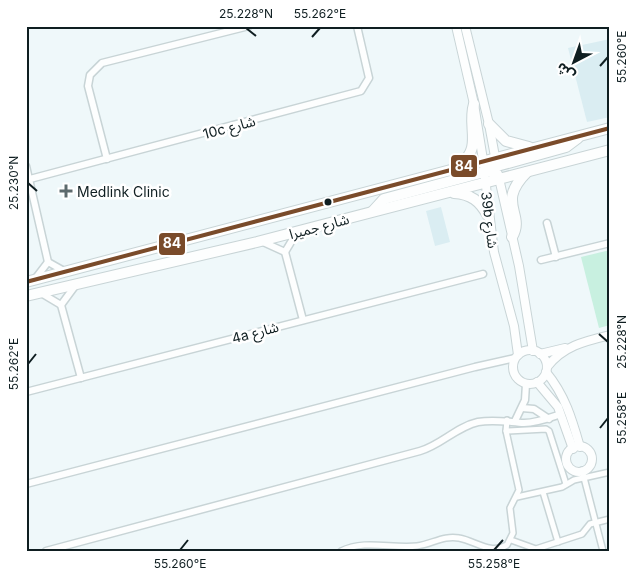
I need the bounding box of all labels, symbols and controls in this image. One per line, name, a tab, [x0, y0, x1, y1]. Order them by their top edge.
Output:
text: 25.228°N	[219, 6, 273, 21]
text: 55.262°E	[294, 6, 346, 21]
text: 55.260°E	[614, 31, 629, 83]
north arrow	[548, 38, 598, 88]
text: ش	[552, 59, 578, 85]
street label: 10c شارع	[201, 112, 258, 145]
line badge: 84	[450, 154, 478, 178]
text: 25.230°N	[6, 156, 21, 210]
text: 84	[455, 157, 473, 174]
place label: Medlink Clinic	[77, 183, 170, 200]
marker: Medlink Clinic	[59, 184, 73, 198]
street label: 39b شارع	[475, 191, 502, 250]
unlabelled marker	[323, 197, 333, 207]
street label: شارع جميرا	[287, 210, 352, 245]
line badge: 84	[158, 232, 186, 256]
text: 84	[163, 234, 181, 251]
text: 25.228°N	[614, 315, 629, 369]
street label: 4a شارع	[230, 318, 281, 349]
text: 55.262°E	[6, 338, 21, 390]
text: 55.258°E	[614, 392, 629, 444]
text: 55.260°E	[154, 556, 206, 571]
text: 55.258°E	[468, 556, 520, 571]

